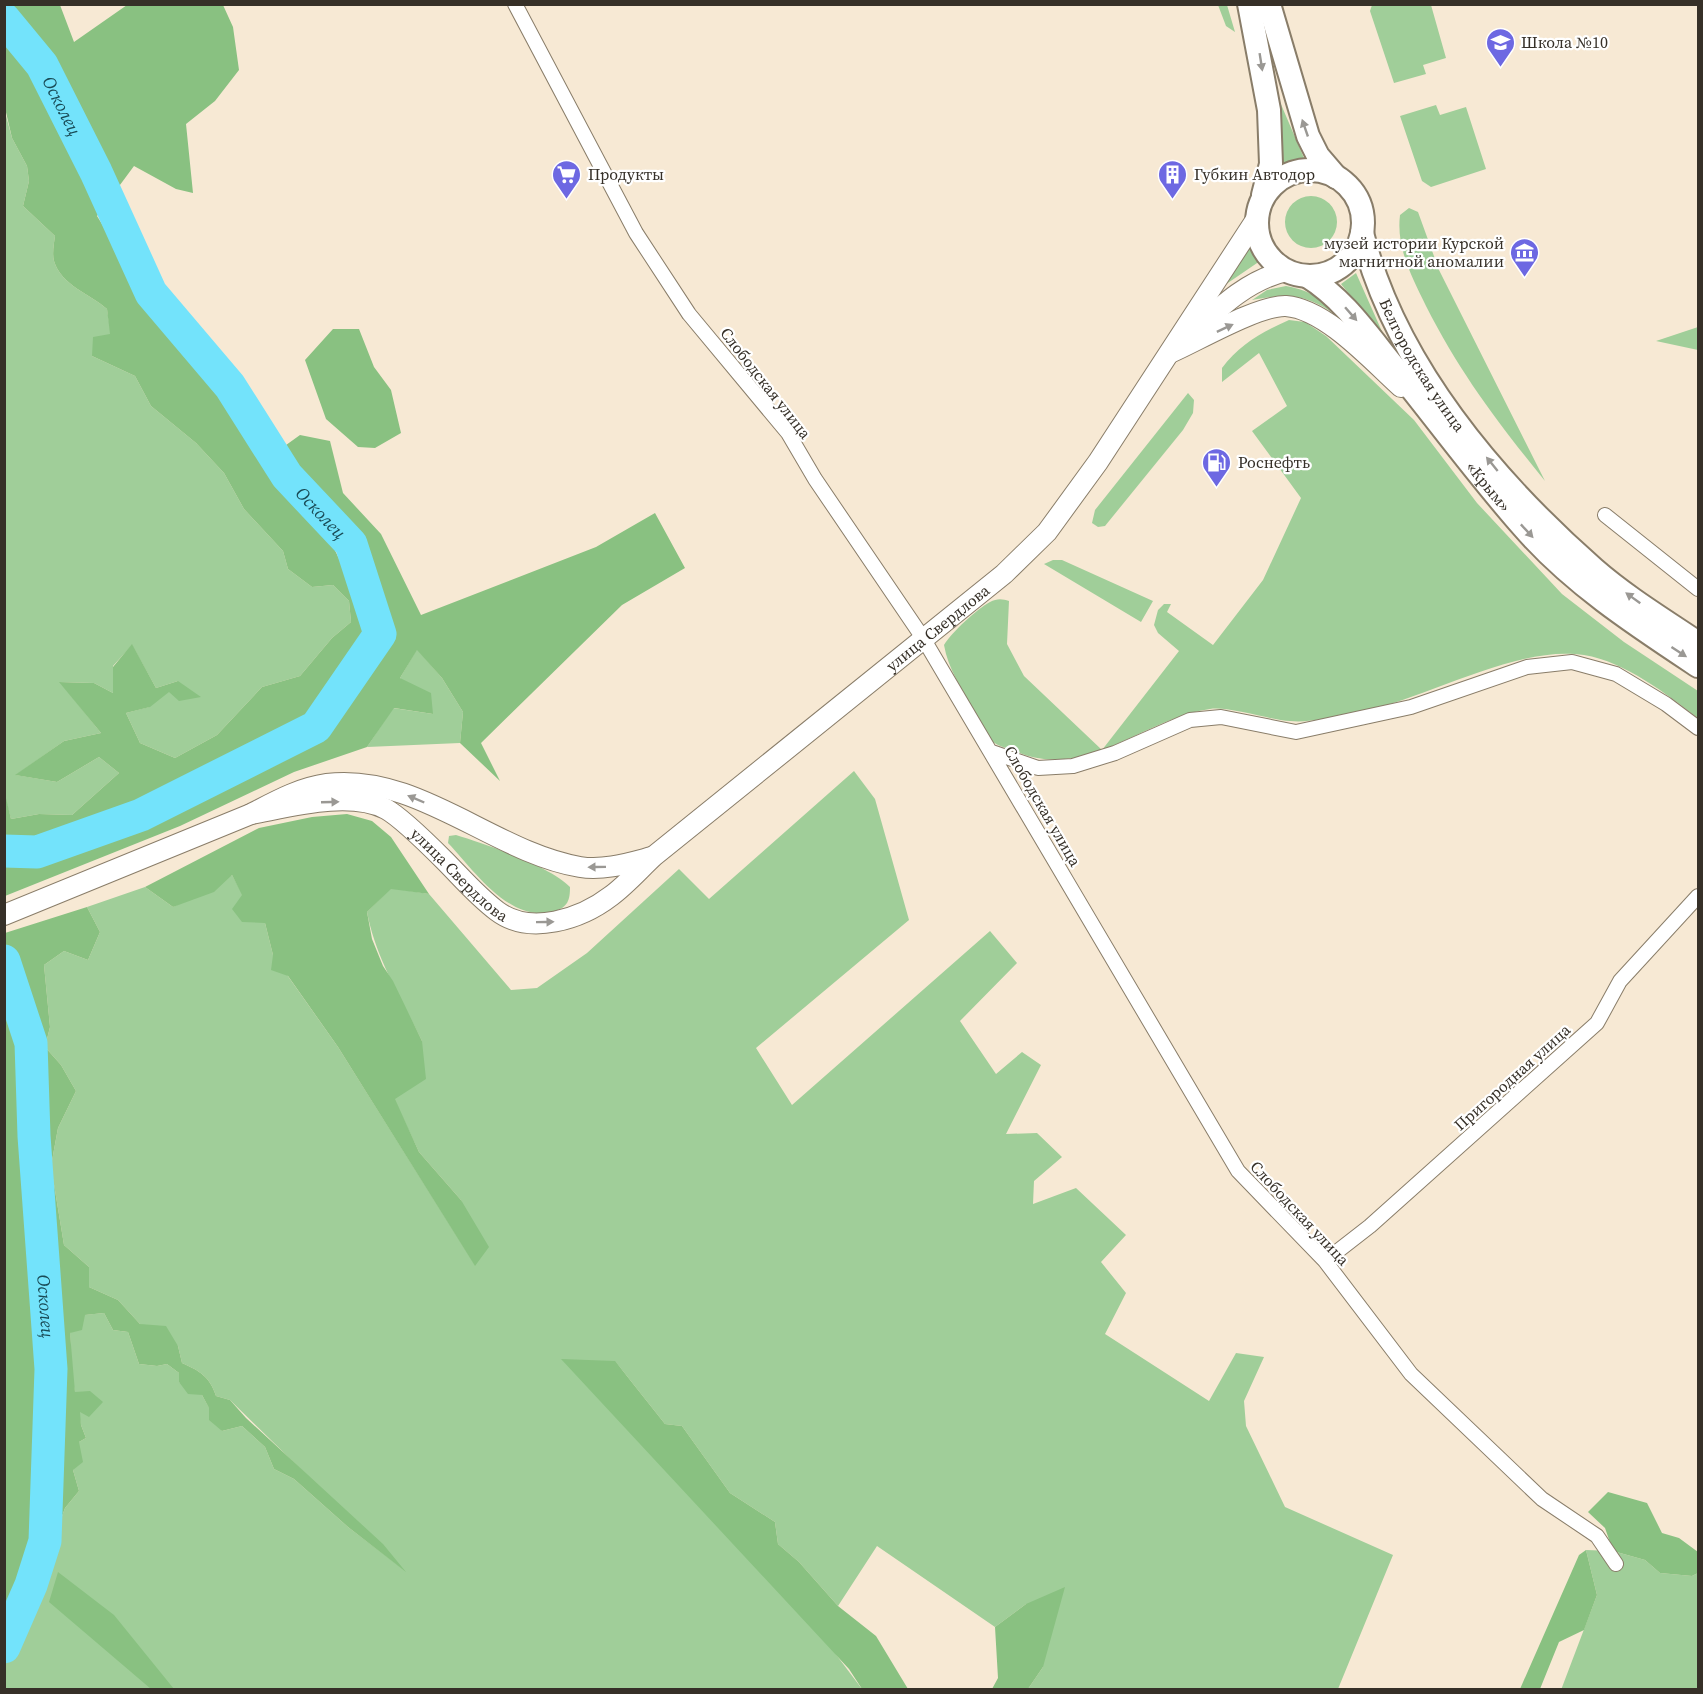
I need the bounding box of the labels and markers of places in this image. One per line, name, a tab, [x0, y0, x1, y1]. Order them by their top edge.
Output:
school or university icon: Школа №10	[1484, 26, 1516, 68]
place label: Школа №10	[1521, 31, 1608, 53]
supermarket icon: Продукты	[551, 158, 583, 200]
building icon: Губкин Автодор	[1157, 158, 1189, 200]
place label: Продукты	[588, 163, 664, 185]
place label: Губкин Автодор	[1194, 163, 1315, 185]
place label: музей истории Курской магнитной аномалии	[1324, 232, 1504, 272]
museum icon: музей истории Курской магнитной аномалии	[1509, 236, 1541, 278]
fuel station icon: Роснефть	[1201, 446, 1233, 488]
place label: Роснефть	[1238, 451, 1310, 473]

